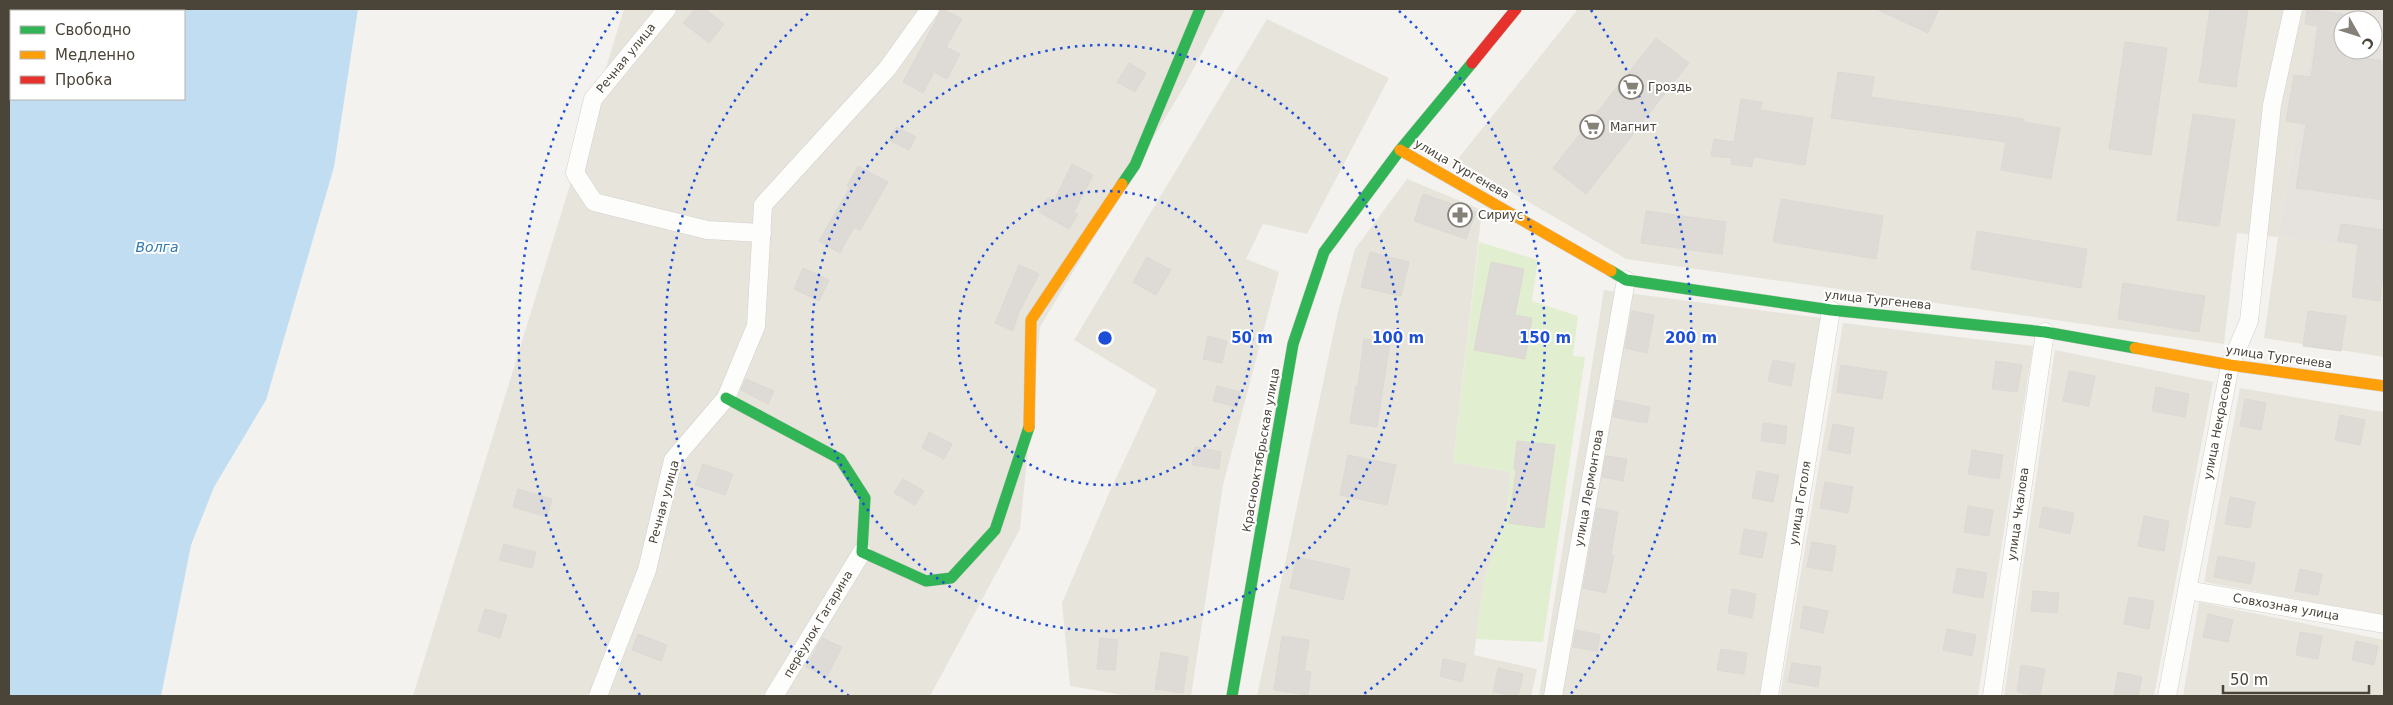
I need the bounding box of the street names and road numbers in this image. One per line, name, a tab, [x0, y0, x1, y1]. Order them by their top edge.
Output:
street label: Речная улица	[593, 20, 659, 96]
street label: улица Тургенева	[1412, 136, 1512, 202]
street label: улица Тургенева	[1824, 287, 1932, 313]
street label: улица Тургенева	[2225, 343, 2333, 371]
street label: Краснооктябрьская улица	[1240, 367, 1282, 533]
street label: улица Некрасова	[2201, 371, 2235, 481]
street label: улица Лермонтова	[1572, 428, 1606, 548]
street label: Речная улица	[646, 459, 682, 545]
street label: улица Гоголя	[1786, 460, 1814, 546]
street label: улица Чкалова	[2005, 466, 2031, 562]
street label: переулок Гагарина	[780, 568, 856, 680]
street label: Совхозная улица	[2232, 591, 2340, 623]

